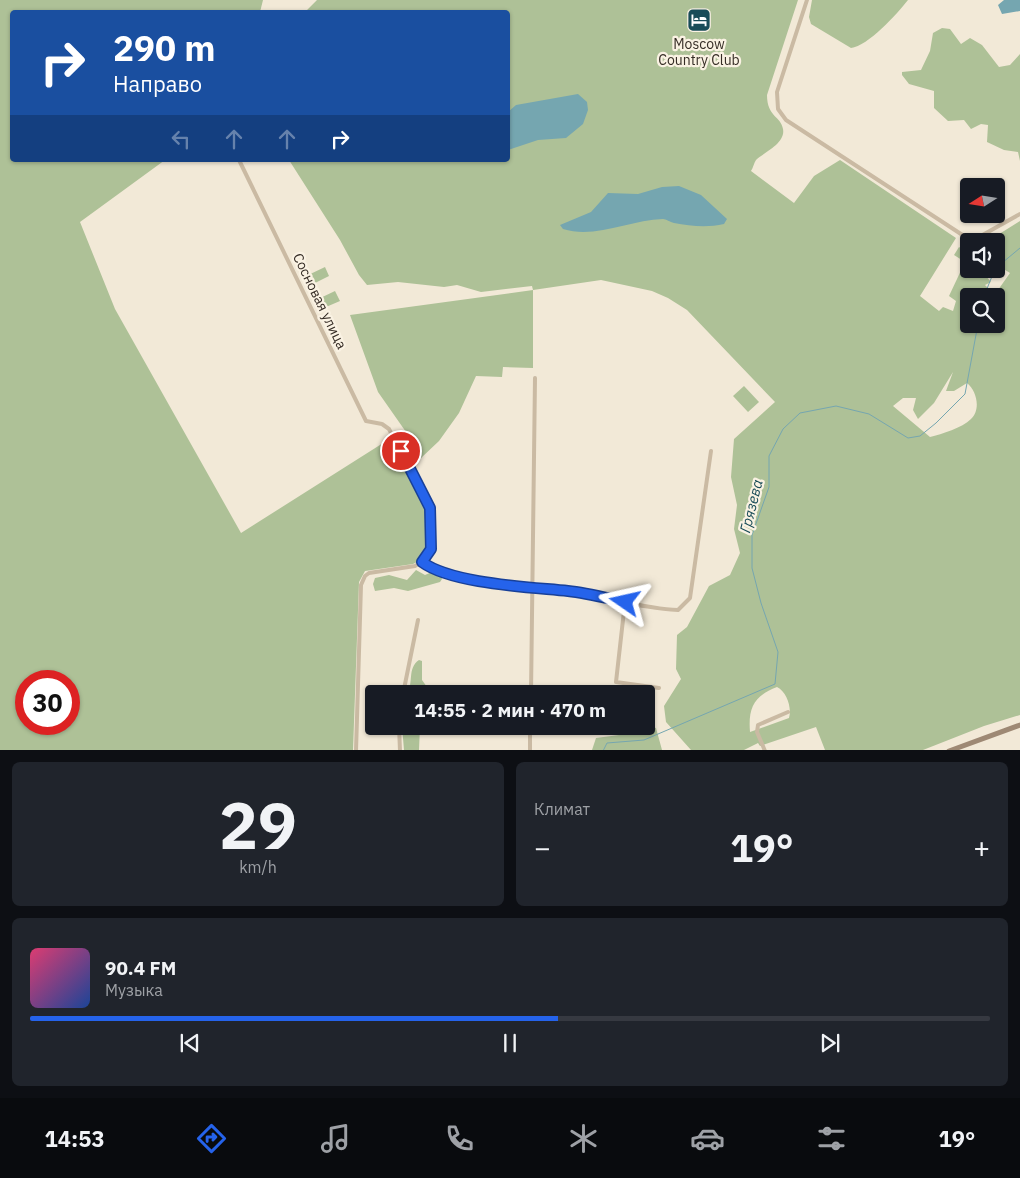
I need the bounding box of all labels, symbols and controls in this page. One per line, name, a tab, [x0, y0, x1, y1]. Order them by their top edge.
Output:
hotel icon: Moscow Country Club	[686, 7, 712, 33]
text: 290 m	[113, 25, 216, 71]
icon: right	[30, 30, 95, 95]
place label: Moscow Country Club	[658, 35, 740, 69]
text: Направо	[113, 69, 202, 98]
icon: left	[167, 125, 195, 153]
icon: ahead	[220, 125, 248, 153]
icon: ahead	[273, 125, 301, 153]
icon: right	[326, 125, 354, 153]
north arrow	[960, 178, 1005, 222]
map controls	[960, 178, 1005, 333]
button: sound	[960, 233, 1005, 278]
street label: Сосновая улица	[289, 250, 351, 352]
button: search	[960, 288, 1005, 333]
pin	[380, 430, 422, 472]
icon: arrive	[387, 437, 415, 465]
water label: Грязева	[735, 477, 767, 535]
position arrow	[598, 575, 650, 627]
speed limit sign: 30	[15, 670, 80, 735]
text: 14:55 · 2 мин · 470 m	[414, 698, 606, 722]
text: 29	[219, 782, 297, 867]
text: Климат	[534, 799, 590, 819]
text: 19°	[730, 823, 794, 872]
text: −	[534, 829, 551, 866]
text: +	[973, 829, 990, 866]
text: km/h	[239, 857, 277, 877]
text: 90.4 FM	[105, 956, 176, 980]
text: Музыка	[105, 980, 163, 1000]
icon: previous	[176, 1029, 204, 1057]
icon: pause	[496, 1029, 524, 1057]
icon: next	[816, 1029, 844, 1057]
icon: directions	[194, 1121, 229, 1156]
icon: music	[318, 1121, 353, 1156]
icon: phone	[442, 1121, 477, 1156]
icon: climate	[566, 1121, 601, 1156]
icon: car	[690, 1121, 725, 1156]
icon: filters	[814, 1121, 849, 1156]
text: 14:53	[45, 1124, 105, 1153]
text: 19°	[939, 1124, 975, 1153]

